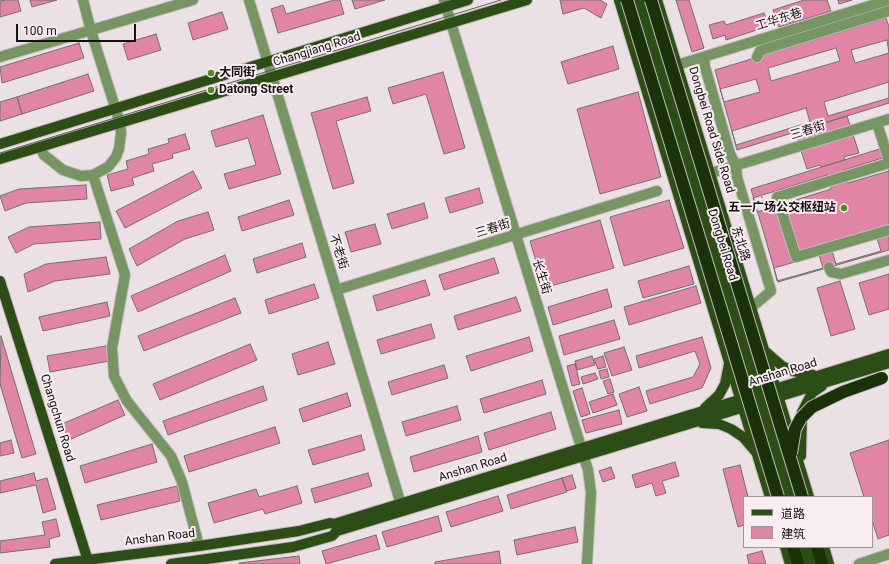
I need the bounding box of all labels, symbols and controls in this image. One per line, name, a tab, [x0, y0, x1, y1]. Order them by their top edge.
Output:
street label: 工华东巷	[754, 6, 804, 34]
scale bar	[18, 16, 138, 42]
text: 100 m	[23, 24, 57, 38]
street label: Changjiang Road	[272, 30, 362, 70]
street label: Dongbei Road Side Road	[685, 65, 737, 195]
place label: 大同街	[219, 66, 255, 80]
marker: 大同街	[206, 68, 216, 78]
place label: Datong Street	[219, 83, 293, 97]
marker: Datong Street	[206, 85, 216, 95]
street label: 三春街	[789, 119, 827, 143]
place label: 五一广场公交枢纽站	[728, 201, 836, 215]
marker: 五一广场公交枢纽站	[839, 203, 849, 213]
street label: Dongbei Road	[704, 207, 740, 283]
street label: 三春街	[474, 217, 512, 241]
street label: 东北路	[728, 225, 752, 263]
street label: 不老街	[326, 233, 350, 271]
street label: 长生街	[529, 258, 553, 296]
street label: Anshan Road	[747, 356, 819, 390]
street label: Changchun Road	[37, 372, 77, 464]
street label: Anshan Road	[437, 451, 509, 485]
legend	[743, 496, 873, 548]
text: 道路	[781, 507, 805, 521]
street label: Anshan Road	[124, 527, 196, 549]
text: 建筑	[781, 527, 805, 541]

